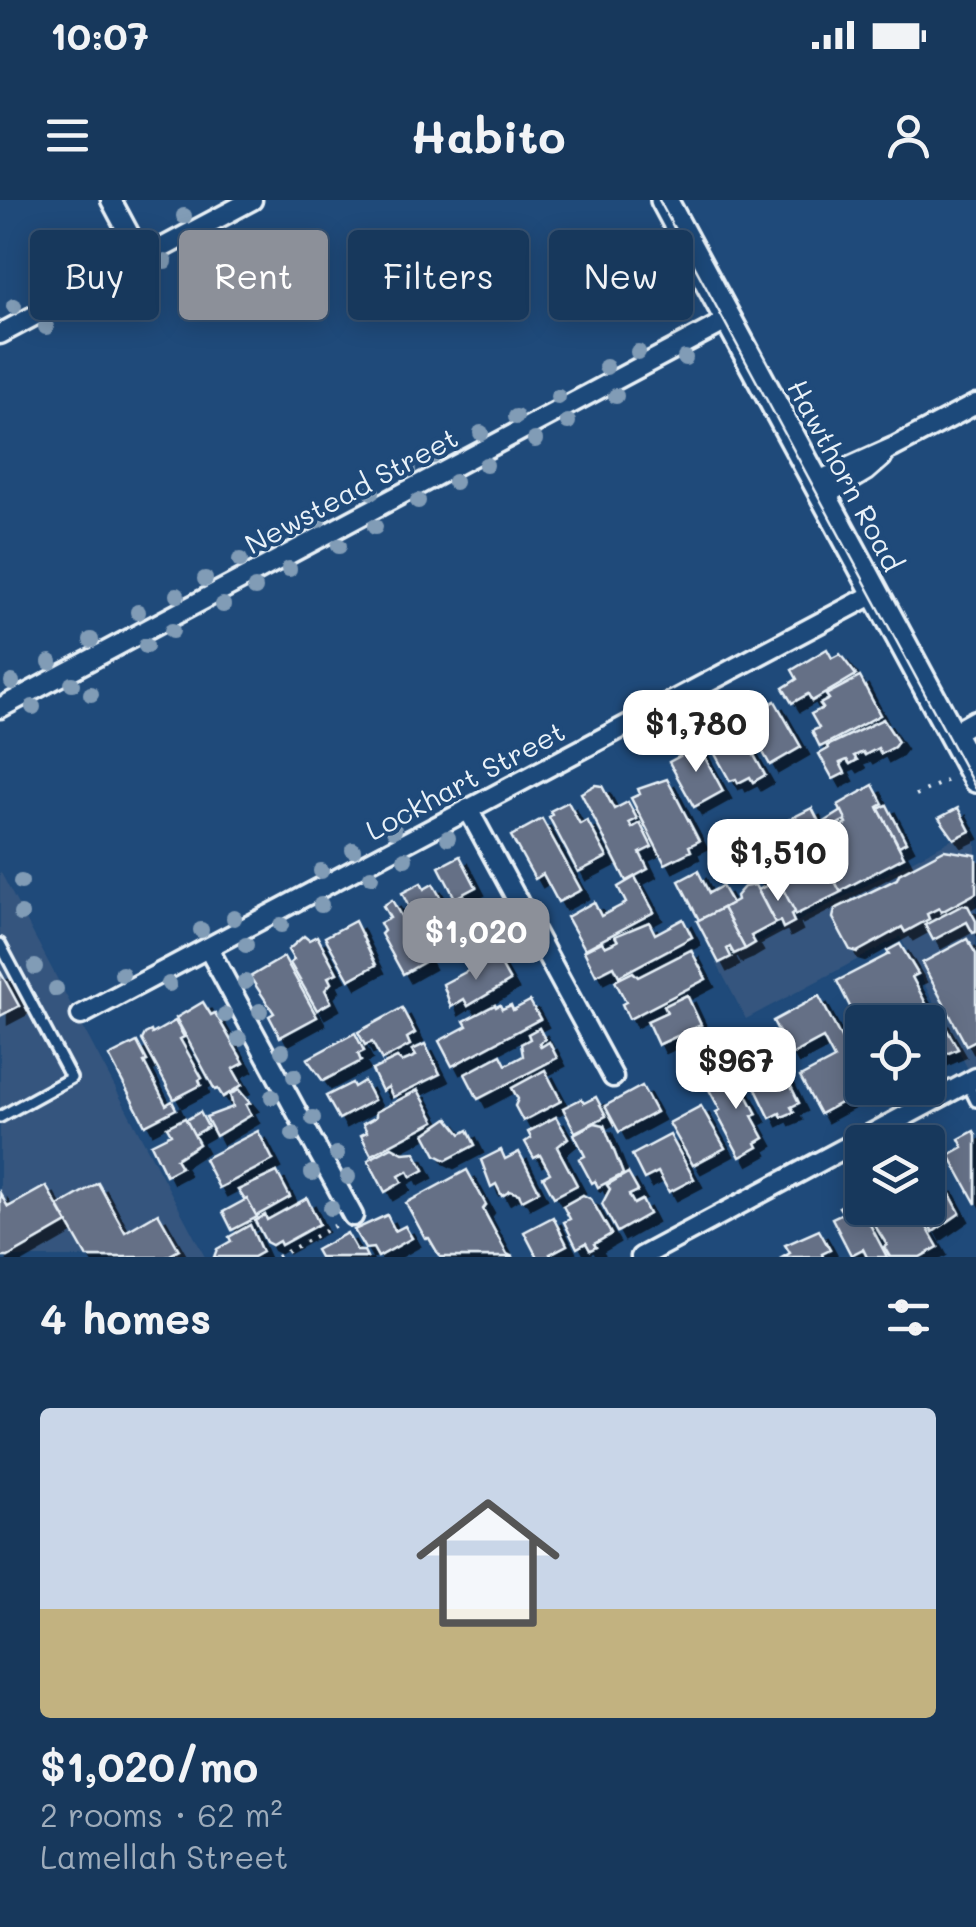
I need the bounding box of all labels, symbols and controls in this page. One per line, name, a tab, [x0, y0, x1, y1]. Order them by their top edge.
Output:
text: 10:07	[50, 10, 149, 60]
text: Habito	[411, 106, 565, 164]
icon: menu	[40, 108, 95, 163]
icon: person	[881, 108, 936, 163]
chip: Buy	[30, 230, 159, 320]
chip: Rent	[179, 230, 328, 320]
chip: Filters	[348, 230, 529, 320]
chip: New	[549, 230, 693, 320]
street label: Hawthorn Road	[780, 373, 912, 577]
street label: Newstead Street	[238, 419, 464, 561]
pin: $1,780	[615, 690, 777, 775]
text: $1,780	[645, 701, 747, 743]
street label: Lockhart Street	[359, 712, 571, 848]
pin: $1,510	[697, 819, 859, 904]
text: $1,510	[729, 830, 827, 872]
pin: $1,020	[395, 898, 557, 983]
text: $1,020	[425, 909, 527, 951]
map controls	[845, 1005, 945, 1225]
button: locate	[845, 1005, 945, 1105]
pin: $967	[677, 1027, 795, 1112]
text: $967	[698, 1038, 774, 1080]
button: layers	[845, 1125, 945, 1225]
text: 4 homes	[40, 1290, 211, 1345]
icon: filters	[881, 1290, 936, 1345]
icon: home	[398, 1473, 578, 1653]
text: $1,020/mo	[40, 1738, 258, 1793]
text: 2 rooms · 62 m²	[40, 1793, 283, 1835]
text: Lamellah Street	[40, 1835, 288, 1877]

